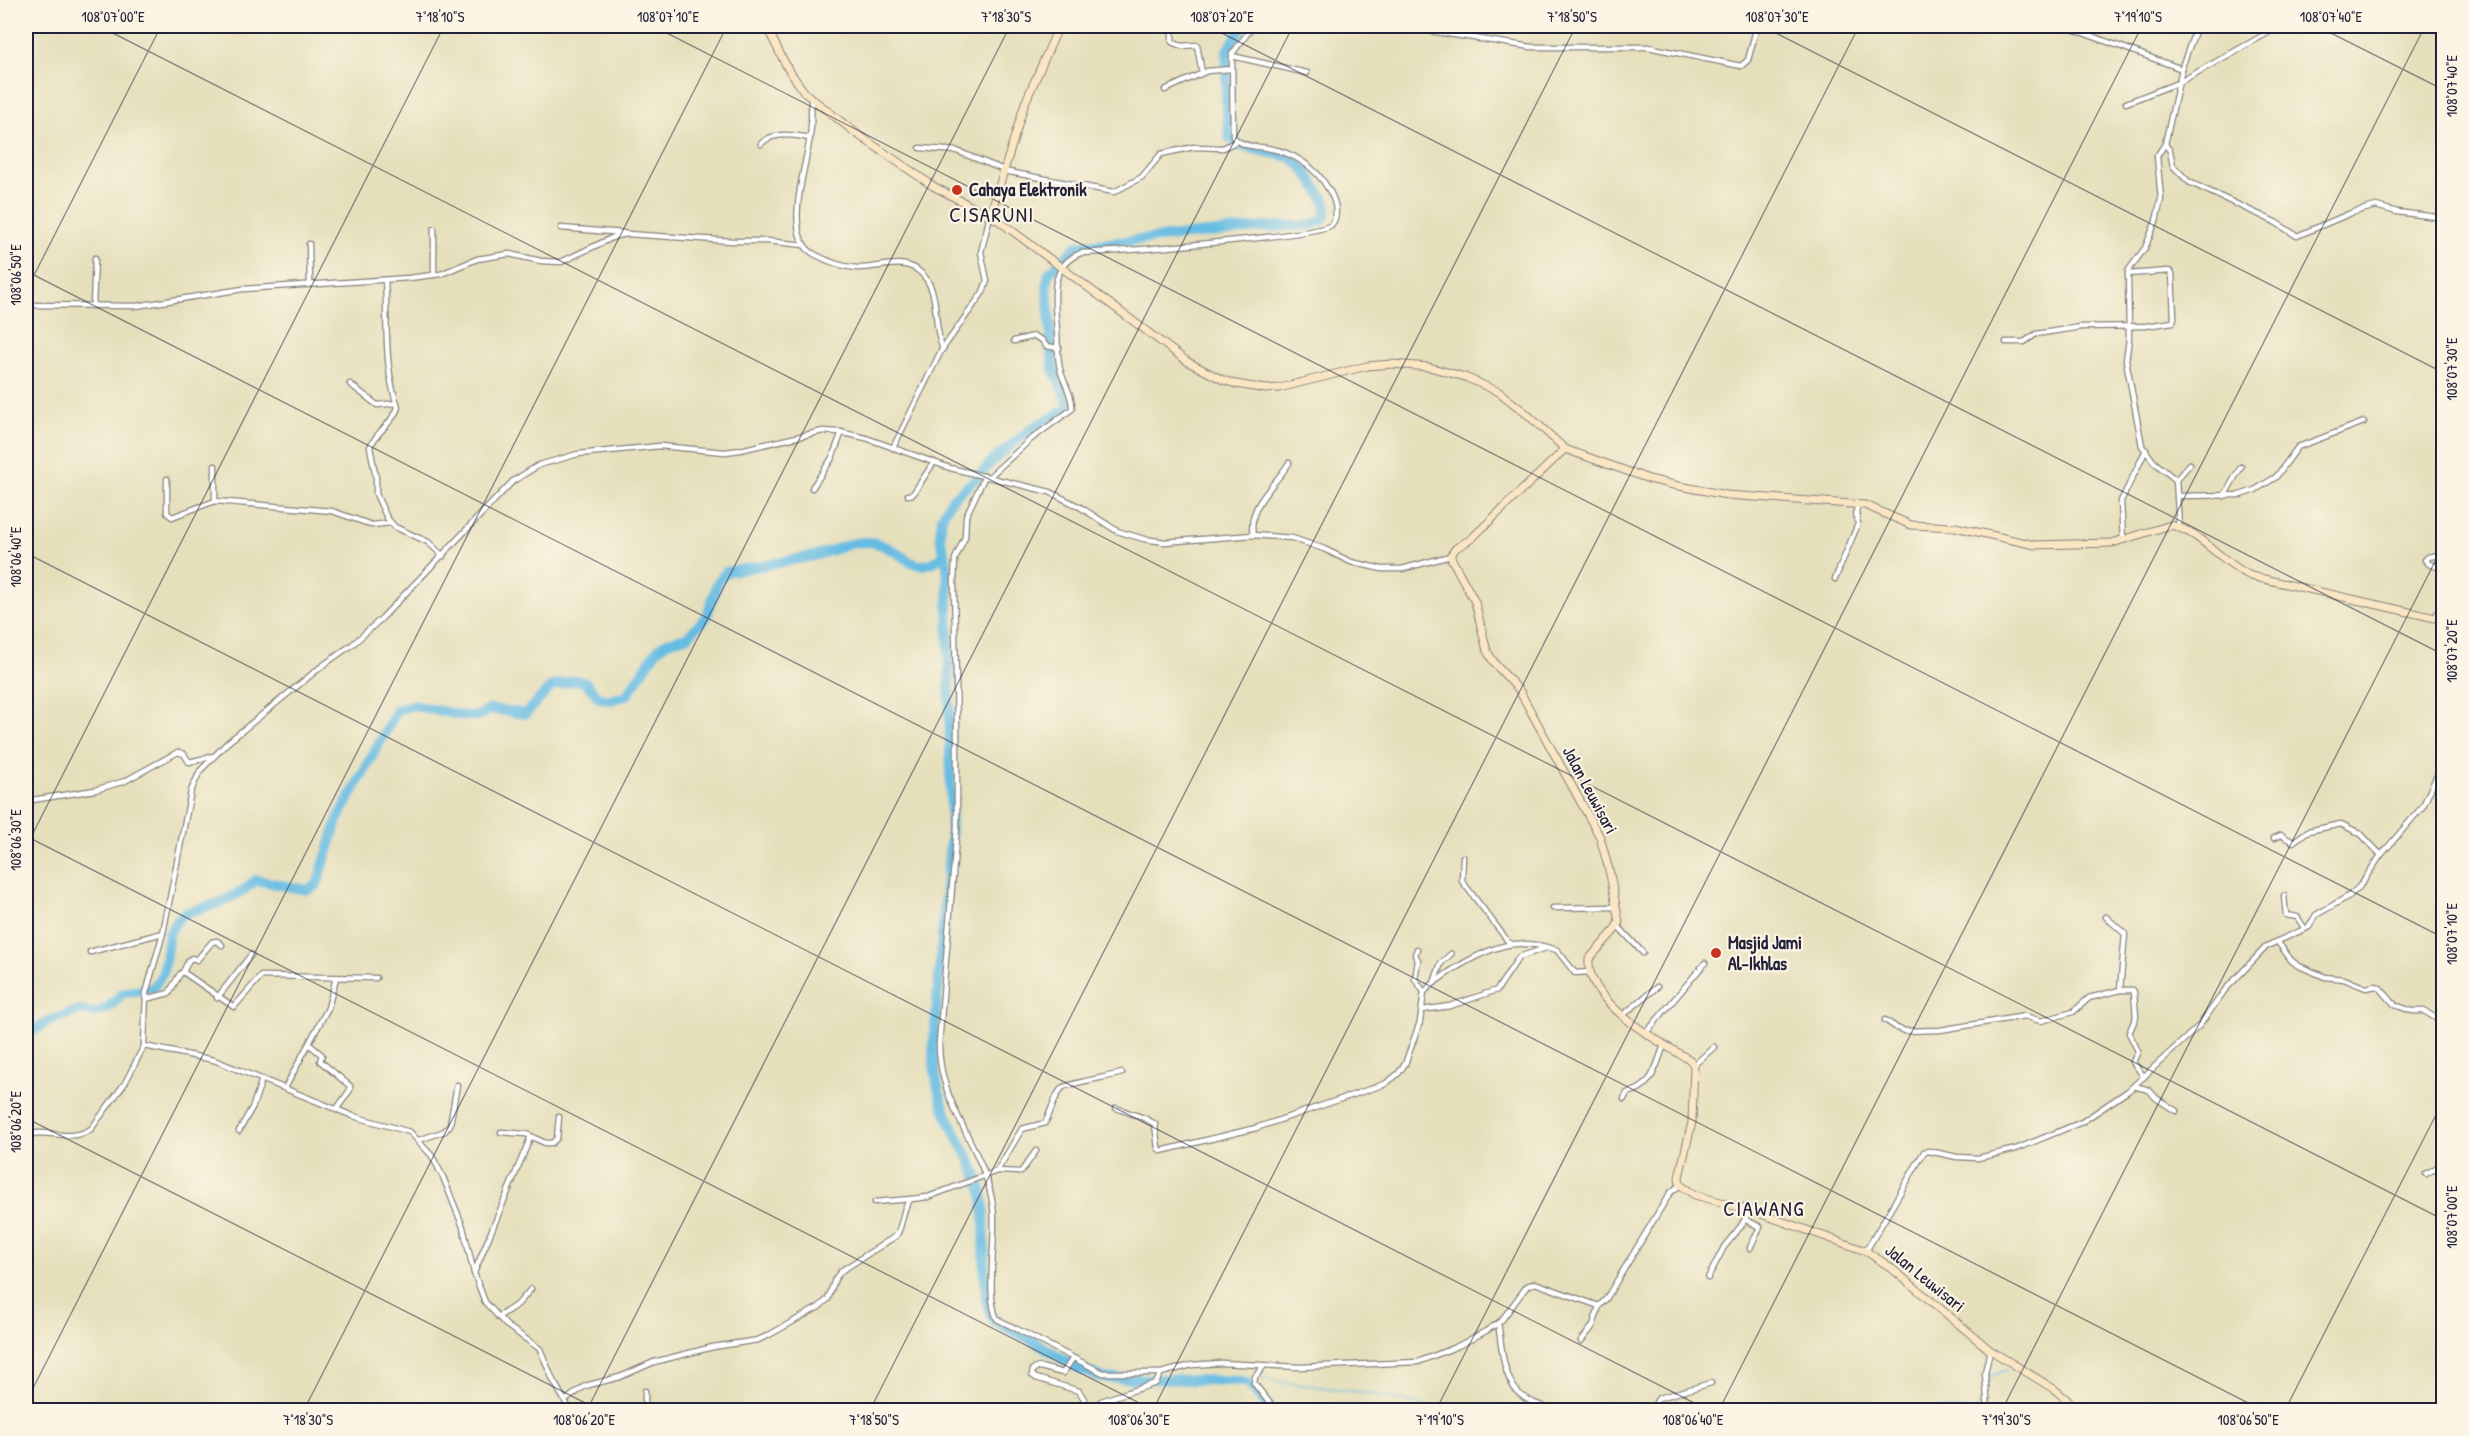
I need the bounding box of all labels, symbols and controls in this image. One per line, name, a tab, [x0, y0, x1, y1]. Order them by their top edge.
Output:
text: 108°07'00"E	[81, 6, 145, 27]
text: 7°18'10"S	[416, 6, 465, 27]
text: 108°07'10"E	[637, 6, 699, 27]
text: 7°18'30"S	[981, 6, 1031, 27]
text: 108°07'20"E	[1190, 6, 1254, 27]
text: 7°18'50"S	[1547, 6, 1597, 27]
text: 108°07'30"E	[1745, 6, 1809, 27]
text: 7°19'10"S	[2114, 6, 2162, 27]
text: 108°07'40"E	[2300, 6, 2363, 27]
text: 108°07'40"E	[2441, 54, 2462, 117]
place label: Cahaya Elektronik	[969, 177, 1087, 203]
marker: Cahaya Elektronik	[950, 183, 964, 197]
district label: CISARUNI	[949, 200, 1035, 229]
text: 108°06'50"E	[5, 244, 26, 306]
text: 108°07'30"E	[2441, 337, 2462, 401]
text: 108°06'40"E	[5, 526, 26, 587]
text: 108°07'20"E	[2441, 619, 2462, 683]
street label: Jalan Leuwisari	[1557, 741, 1624, 838]
text: 108°06'30"E	[5, 809, 26, 871]
text: 108°07'10"E	[2441, 903, 2462, 965]
place label: Masjid Jami Al-Ikhlas	[1728, 930, 1802, 976]
marker: Masjid Jami Al-Ikhlas	[1709, 946, 1723, 960]
text: 108°06'20"E	[5, 1091, 26, 1153]
text: 108°07'00"E	[2441, 1185, 2462, 1249]
district label: CIAWANG	[1723, 1194, 1805, 1223]
street label: Jalan Leuwisari	[1880, 1238, 1971, 1318]
text: 7°18'30"S	[283, 1409, 333, 1430]
text: 108°06'20"E	[553, 1409, 615, 1430]
text: 7°18'50"S	[849, 1409, 899, 1430]
text: 108°06'30"E	[1108, 1409, 1170, 1430]
text: 7°19'10"S	[1416, 1409, 1464, 1430]
text: 108°06'40"E	[1663, 1409, 1724, 1430]
text: 7°19'30"S	[1981, 1409, 2031, 1430]
text: 108°06'50"E	[2217, 1409, 2279, 1430]

